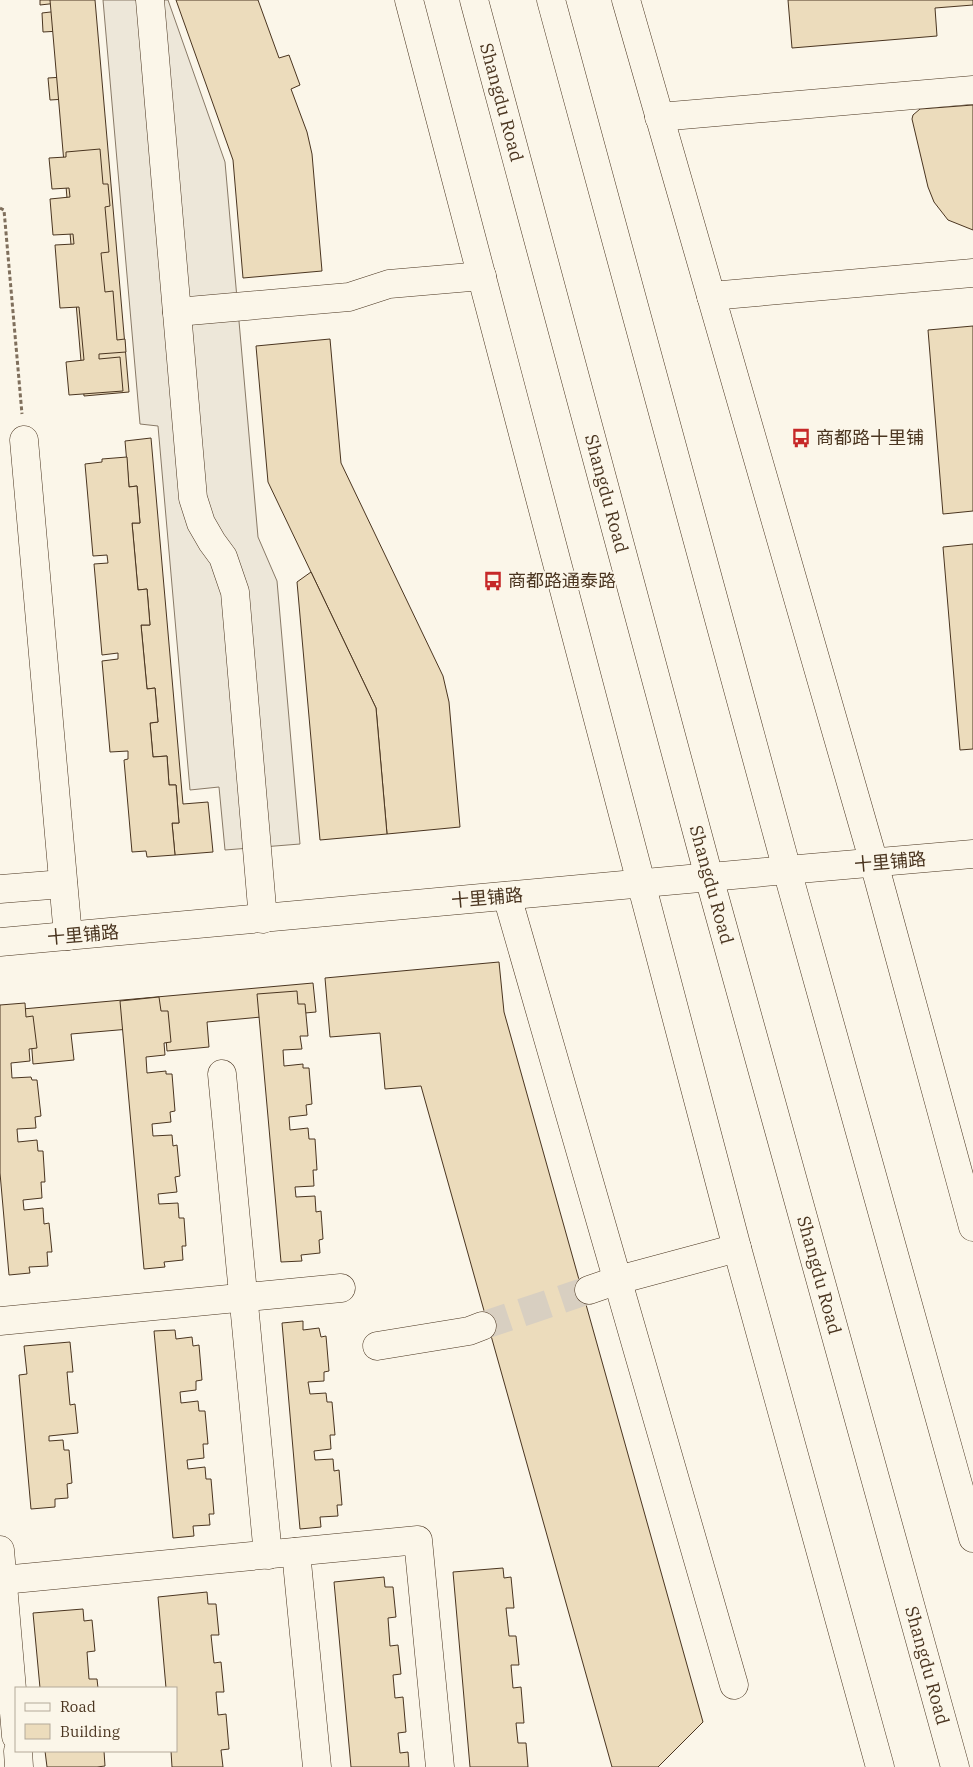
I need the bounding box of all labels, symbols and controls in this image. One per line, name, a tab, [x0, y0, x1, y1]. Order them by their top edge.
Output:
street label: Shangdu Road	[475, 40, 529, 164]
place label: 商都路十里铺	[816, 426, 924, 449]
bus stop icon: 商都路十里铺	[790, 427, 812, 449]
street label: Shangdu Road	[580, 432, 634, 555]
place label: 商都路通泰路	[508, 569, 616, 592]
bus stop icon: 商都路通泰路	[482, 570, 504, 592]
street label: Shangdu Road	[685, 823, 739, 947]
street label: 十里铺路	[853, 847, 927, 876]
street label: 十里铺路	[450, 883, 524, 912]
street label: 十里铺路	[46, 920, 120, 949]
street label: Shangdu Road	[792, 1213, 847, 1337]
street label: Shangdu Road	[900, 1603, 955, 1727]
legend	[15, 1687, 178, 1752]
text: Road	[60, 1697, 96, 1716]
text: Building	[60, 1722, 120, 1741]

